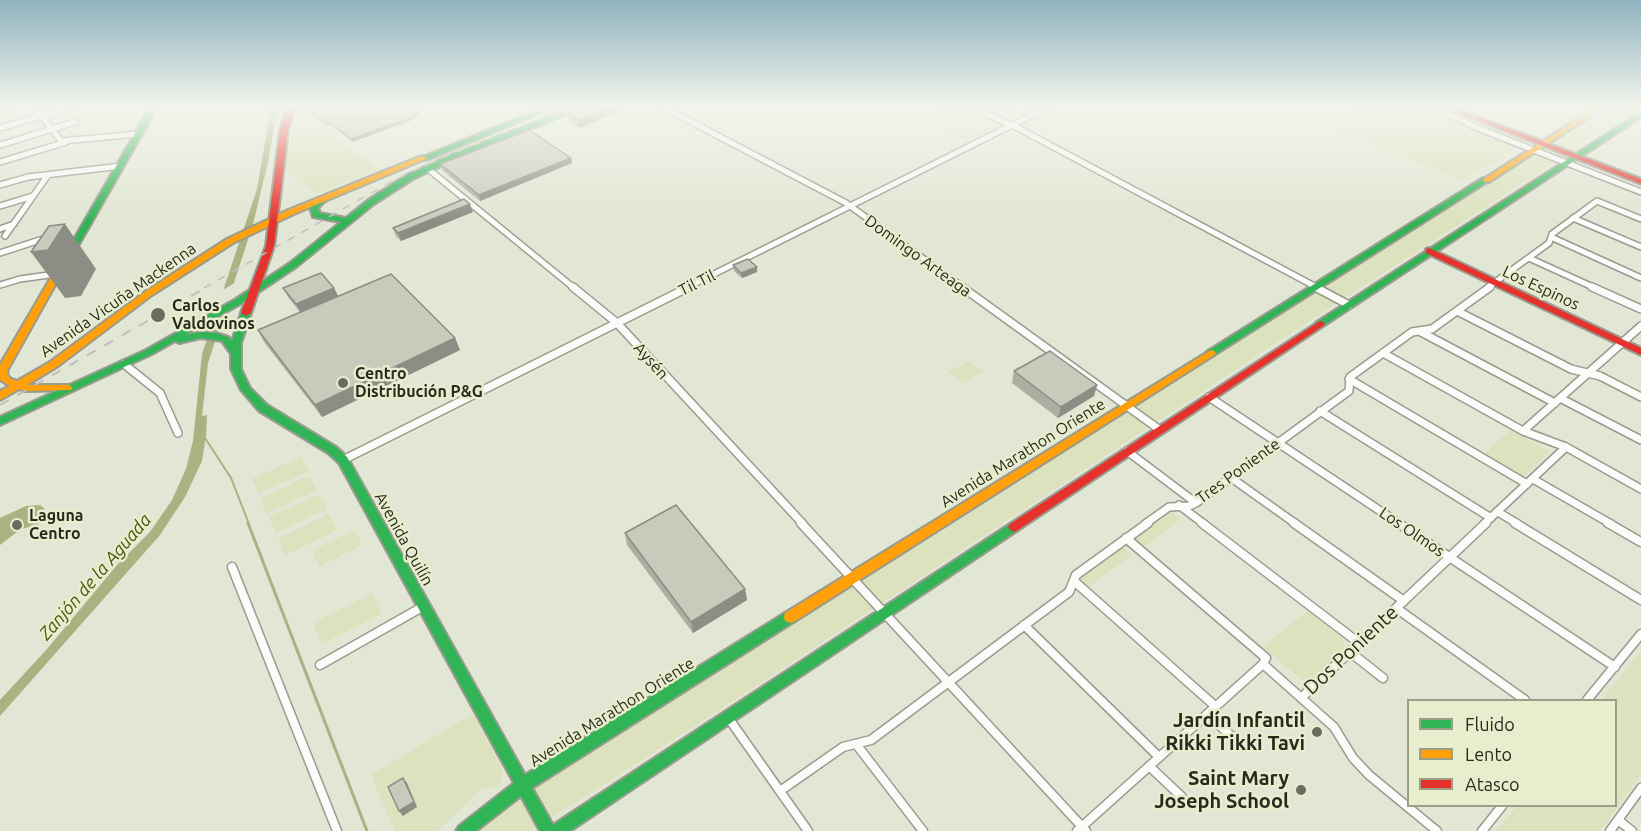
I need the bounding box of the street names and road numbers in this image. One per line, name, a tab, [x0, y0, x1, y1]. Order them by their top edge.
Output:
street label: Domingo Arteaga	[861, 211, 975, 301]
street label: Avenida Vicuña Mackenna	[36, 239, 200, 361]
street label: Los Espinos	[1499, 262, 1583, 314]
street label: Til Til	[676, 266, 718, 300]
street label: Aysén	[629, 339, 673, 383]
street label: Avenida Marathon Oriente	[937, 394, 1109, 512]
street label: Tres Poniente	[1192, 434, 1284, 508]
street label: Avenida Quilín	[370, 489, 438, 589]
street label: Los Olmos	[1376, 503, 1448, 561]
street label: Dos Poniente	[1299, 600, 1403, 700]
street label: Avenida Marathon Oriente	[526, 653, 698, 771]

